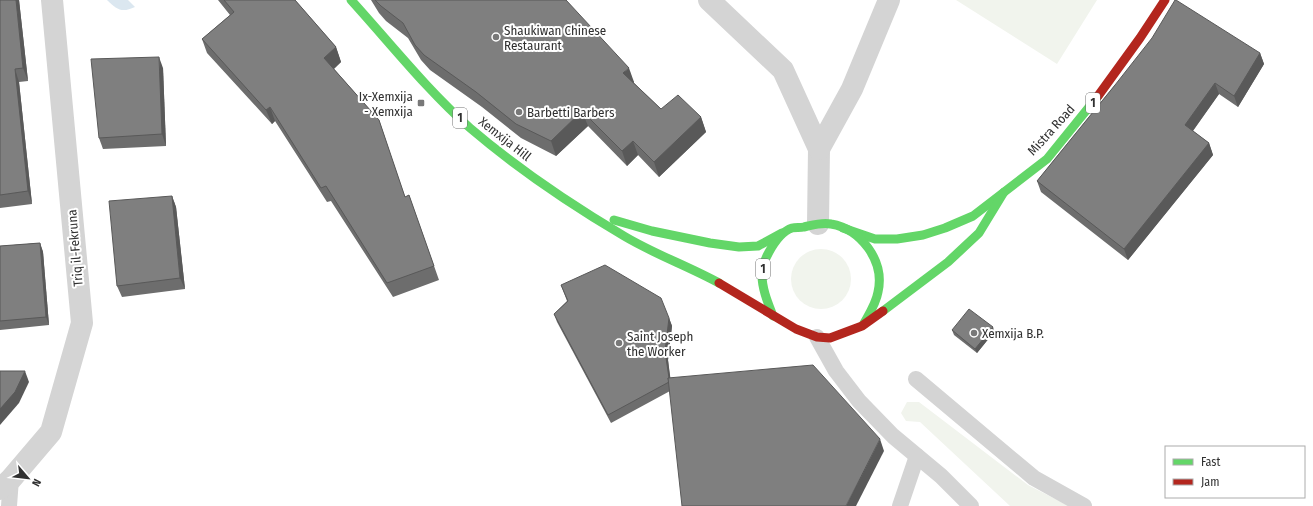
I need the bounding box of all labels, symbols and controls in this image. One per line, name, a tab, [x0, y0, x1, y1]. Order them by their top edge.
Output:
place label: Shaukiwan Chinese Restaurant	[504, 23, 606, 53]
marker: Shaukiwan Chinese Restaurant	[491, 32, 501, 42]
place label: Ix-Xemxija - Xemxija	[359, 89, 413, 119]
road number: 1	[1086, 93, 1100, 113]
marker: Ix-Xemxija - Xemxija	[416, 98, 426, 108]
street label: Mistra Road	[1024, 102, 1078, 158]
place label: Barbetti Barbers	[527, 105, 615, 120]
marker: Barbetti Barbers	[514, 107, 524, 117]
road number: 1	[453, 108, 467, 128]
street label: Xemxija Hill	[476, 114, 535, 164]
street label: Triq il-Fekruna	[64, 209, 86, 287]
road number: 1	[756, 259, 770, 279]
place label: Xemxija B.P.	[982, 326, 1044, 341]
marker: Xemxija B.P.	[969, 328, 979, 338]
place label: Saint Joseph the Worker	[627, 329, 693, 359]
marker: Saint Joseph the Worker	[614, 338, 624, 348]
legend	[1165, 446, 1305, 498]
text: Fast	[1201, 455, 1220, 469]
north arrow	[8, 458, 48, 498]
text: Jam	[1201, 475, 1219, 489]
text: N	[29, 476, 44, 488]

